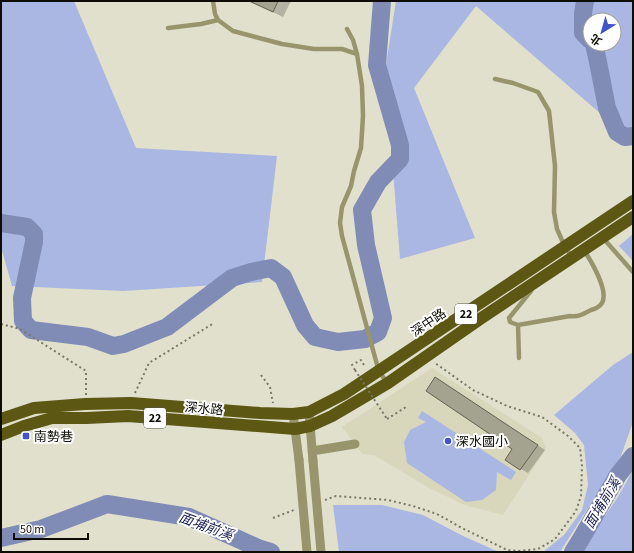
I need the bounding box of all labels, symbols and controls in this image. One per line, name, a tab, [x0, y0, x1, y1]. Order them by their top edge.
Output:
north arrow	[582, 12, 622, 52]
text: 北	[587, 30, 605, 49]
street label: 深中路	[407, 304, 450, 341]
road number: 22	[455, 304, 477, 324]
street label: 深水路	[184, 398, 224, 420]
road number: 22	[144, 408, 166, 428]
place label: 南勢巷	[34, 428, 73, 446]
marker: 南勢巷	[21, 431, 31, 441]
place label: 深水國小	[456, 433, 508, 451]
marker: 深水國小	[443, 436, 453, 446]
water label: 面埔前溪	[580, 473, 627, 533]
water label: 面埔前溪	[176, 508, 237, 547]
scale bar	[14, 515, 88, 541]
text: 50 m	[20, 521, 44, 538]

